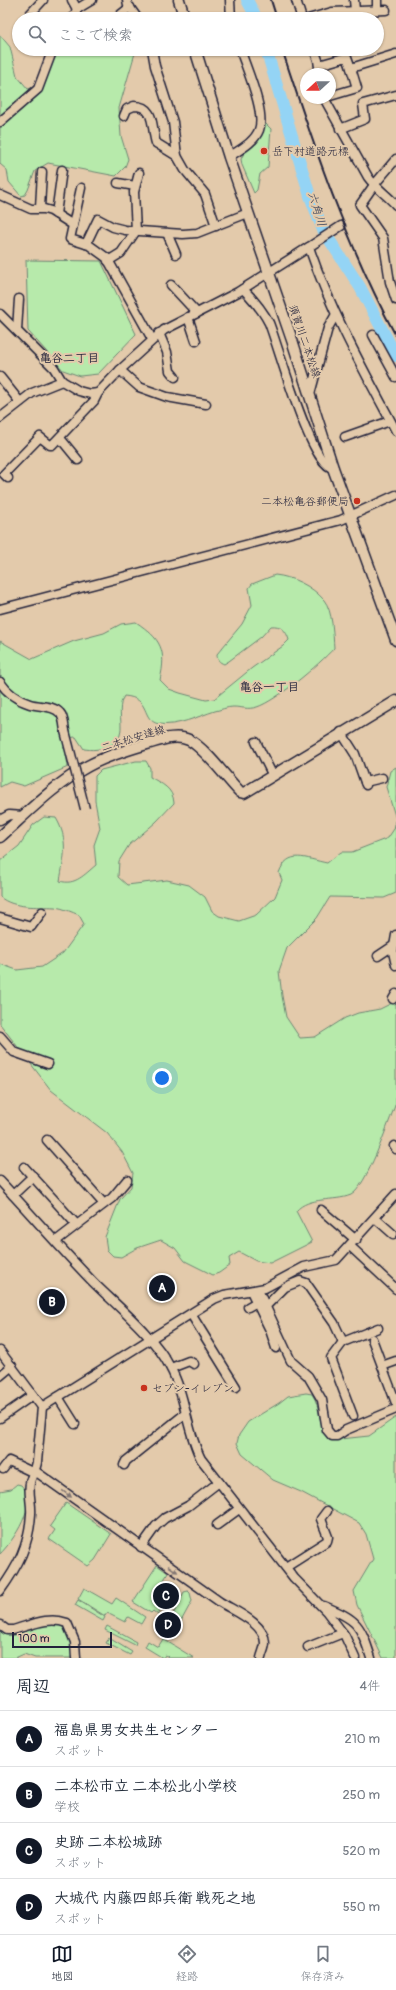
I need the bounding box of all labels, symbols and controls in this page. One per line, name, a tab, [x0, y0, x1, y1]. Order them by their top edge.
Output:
search box	[12, 12, 384, 56]
icon: search	[26, 23, 48, 45]
text: ここで検索	[58, 26, 133, 45]
north arrow	[300, 68, 336, 104]
place label: 岳下村道路元標	[272, 145, 349, 158]
marker: 岳下村道路元標	[259, 146, 269, 156]
water label: 六角川	[304, 190, 329, 229]
street label: 須賀川二本松線	[286, 303, 323, 380]
district label: 亀谷二丁目	[39, 351, 99, 366]
place label: 二本松亀谷郵便局	[261, 495, 349, 508]
marker: 二本松亀谷郵便局	[352, 496, 362, 506]
district label: 亀谷一丁目	[239, 680, 299, 695]
street label: 二本松安達線	[100, 723, 167, 754]
your location	[152, 1068, 172, 1088]
pin: A	[149, 1273, 175, 1303]
pin: B	[39, 1287, 65, 1317]
place label: セブン-イレブン	[152, 1382, 234, 1395]
marker: セブン-イレブン	[139, 1383, 149, 1393]
one-way arrow	[62, 1490, 72, 1498]
one-way arrow	[168, 1565, 178, 1573]
pin: C	[153, 1581, 179, 1611]
pin: D	[155, 1610, 181, 1640]
scale bar	[12, 1630, 112, 1649]
text: 100 m	[18, 1632, 49, 1645]
text: 周辺	[16, 1676, 50, 1697]
text: 4件	[359, 1678, 380, 1694]
text: 福島県男女共生センター	[54, 1721, 219, 1740]
text: A	[25, 1731, 33, 1747]
text: 210 m	[344, 1731, 380, 1747]
text: スポット	[54, 1743, 106, 1759]
text: 二本松市立 二本松北小学校	[54, 1777, 237, 1796]
text: B	[25, 1787, 33, 1803]
text: 250 m	[342, 1787, 380, 1803]
text: 学校	[54, 1799, 80, 1815]
text: 史跡 二本松城跡	[54, 1833, 162, 1852]
text: C	[25, 1843, 33, 1859]
text: 520 m	[342, 1843, 380, 1859]
text: スポット	[54, 1855, 106, 1871]
text: 大城代 内藤四郎兵衛 戦死之地	[54, 1889, 256, 1908]
text: D	[25, 1899, 33, 1915]
text: 550 m	[343, 1899, 380, 1915]
text: スポット	[54, 1911, 106, 1927]
tab: 地図	[51, 1943, 73, 1983]
tab: 経路	[176, 1943, 198, 1983]
tab: 保存済み	[301, 1943, 345, 1983]

